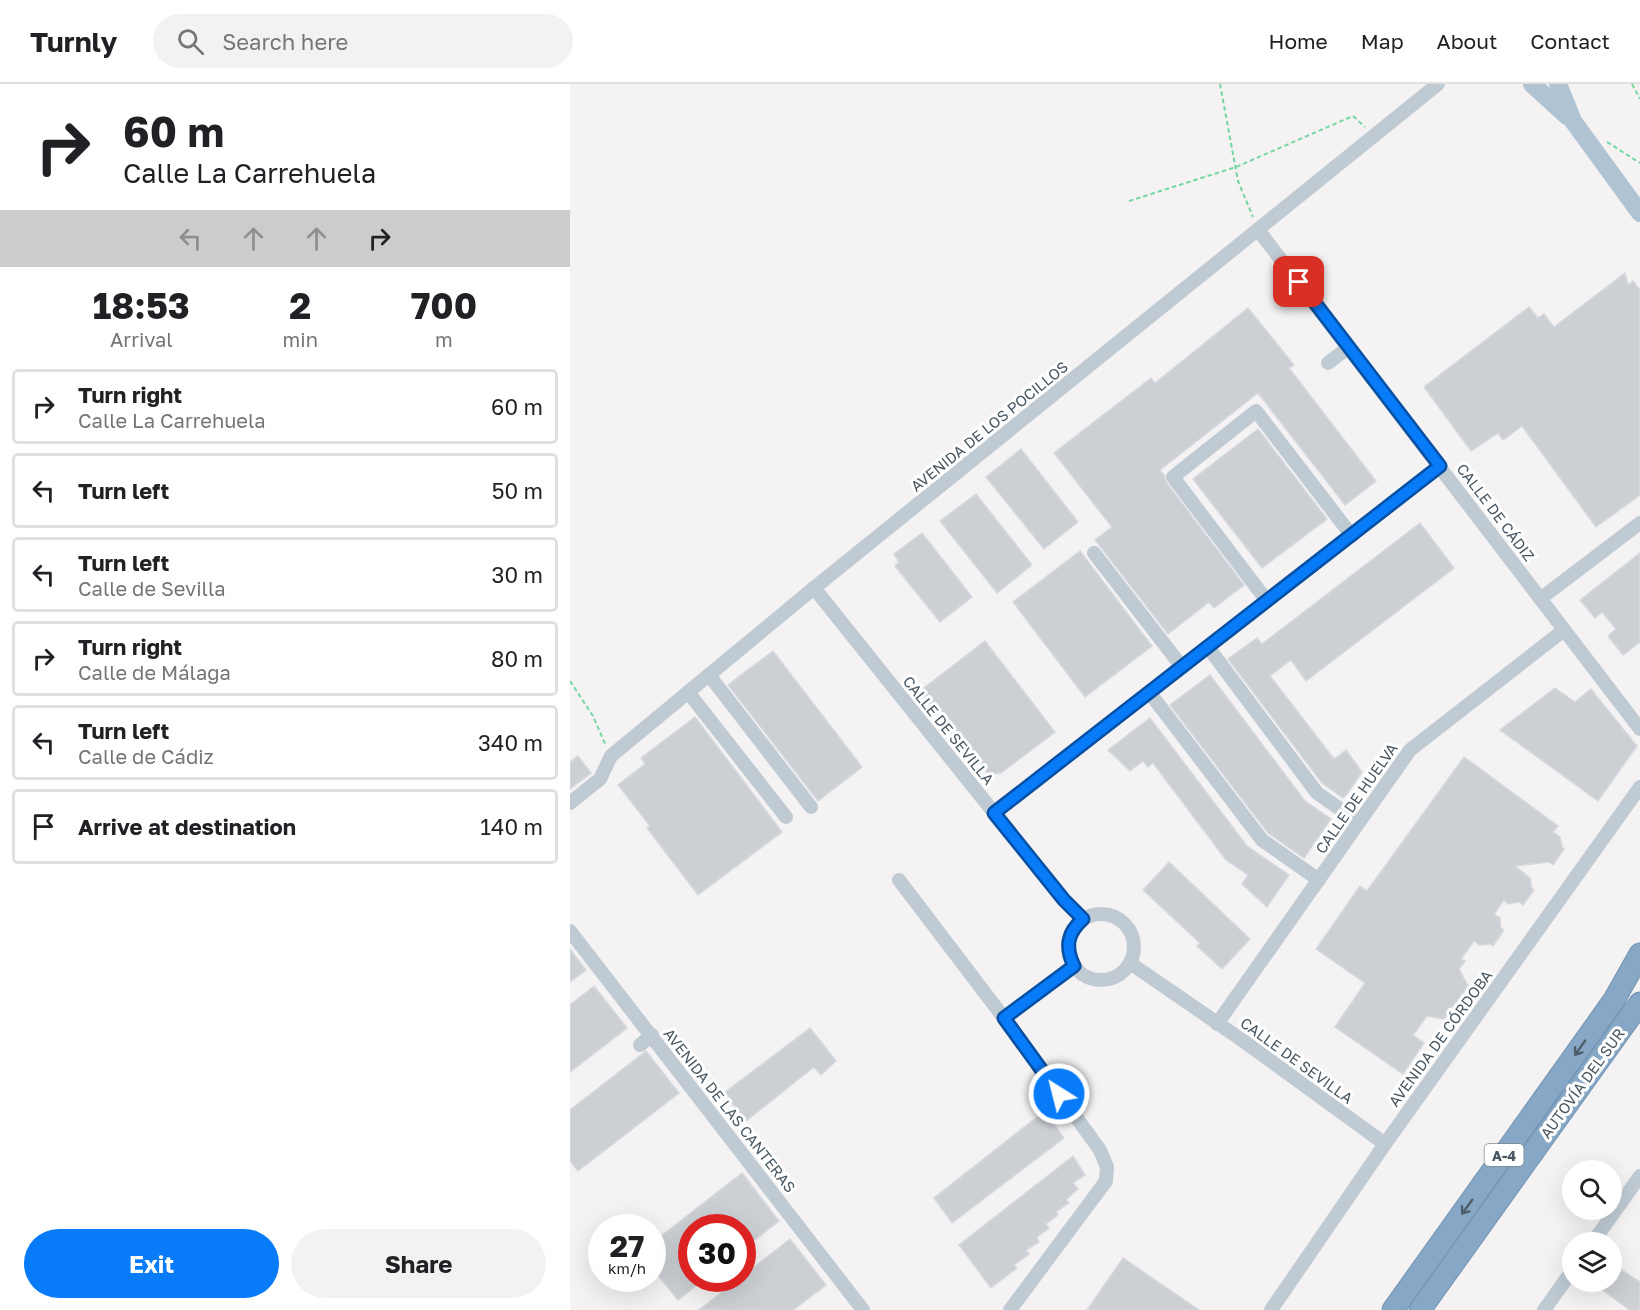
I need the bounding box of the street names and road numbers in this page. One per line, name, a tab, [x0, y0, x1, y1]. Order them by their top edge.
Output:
street label: AVENIDA DE LOS POCILLOS	[907, 357, 1071, 495]
street label: CALLE DE CÁDIZ	[1453, 460, 1539, 564]
street label: CALLE DE SEVILLA	[900, 672, 998, 788]
street label: CALLE DE HUELVA	[1311, 739, 1401, 857]
street label: AVENIDA DE CÓRDOBA	[1384, 966, 1496, 1110]
street label: CALLE DE SEVILLA	[1237, 1013, 1357, 1107]
street label: AVENIDA DE LAS CANTERAS	[660, 1024, 800, 1196]
street label: AUTOVÍA DEL SUR	[1536, 1024, 1628, 1142]
road number: A-4	[1484, 1144, 1524, 1166]

